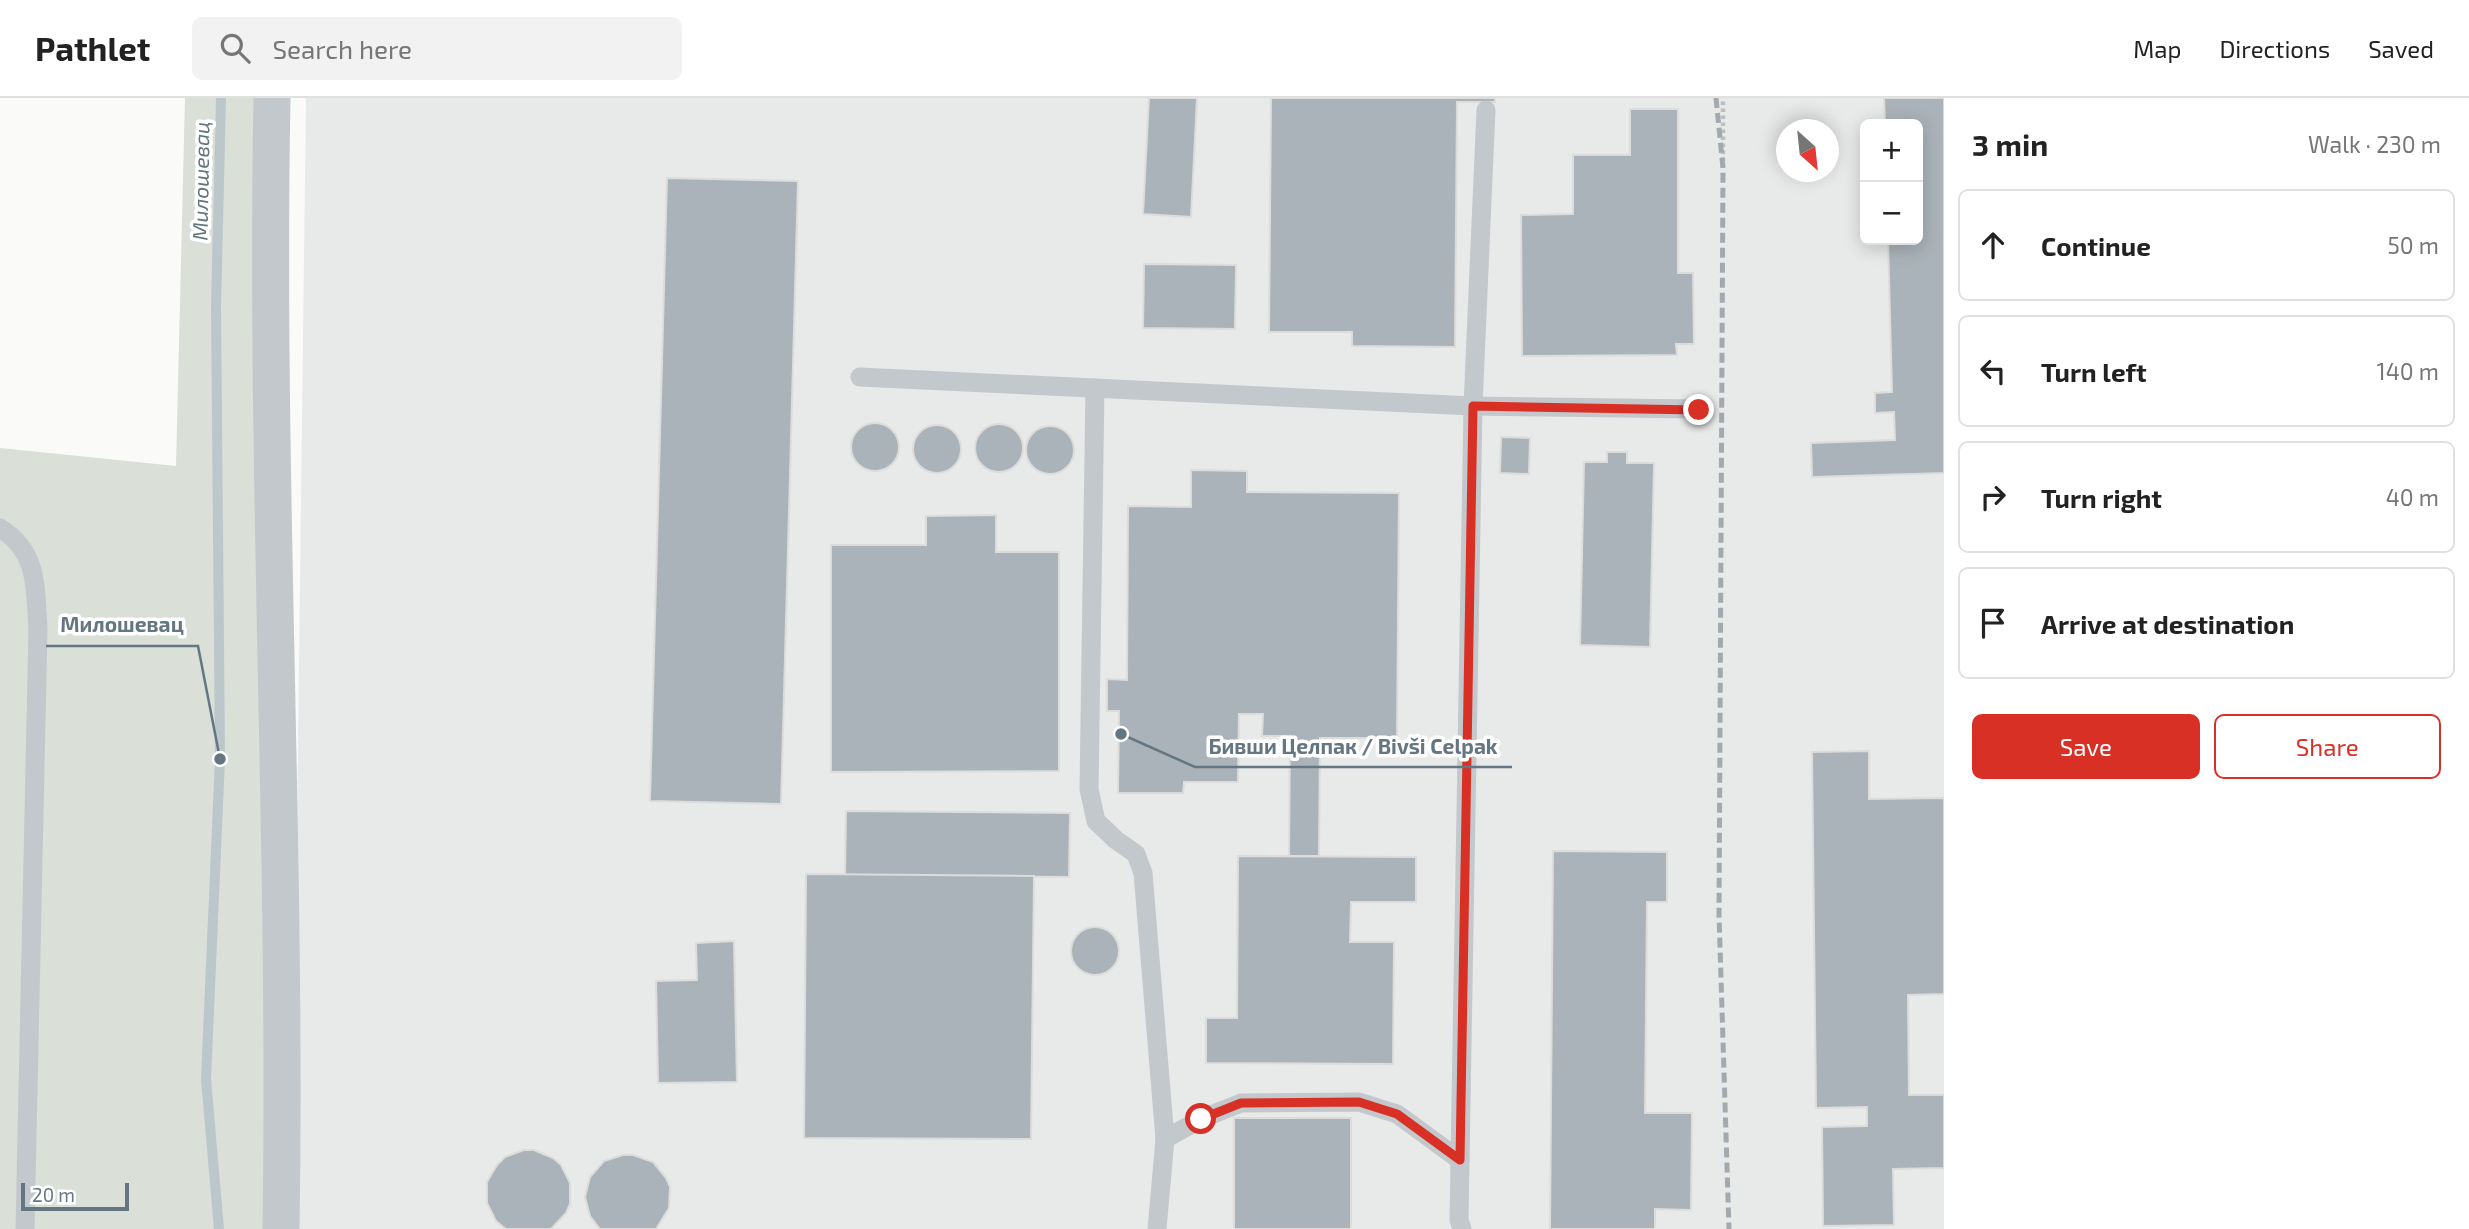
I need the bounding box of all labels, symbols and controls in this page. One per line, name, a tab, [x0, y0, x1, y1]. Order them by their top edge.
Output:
search box	[192, 17, 682, 80]
text: Pathlet	[35, 28, 150, 68]
icon: search	[216, 29, 254, 67]
text: Search here	[272, 33, 412, 64]
text: Map	[2133, 34, 2181, 63]
text: Directions	[2219, 34, 2330, 63]
text: Saved	[2368, 34, 2434, 63]
north arrow	[1776, 119, 1839, 182]
map controls	[1860, 119, 1923, 245]
button: +	[1860, 119, 1923, 182]
water label: Милошевац	[186, 121, 214, 241]
text: 3 min	[1972, 126, 2048, 162]
text: Walk · 230 m	[2308, 130, 2441, 158]
button: −	[1860, 182, 1923, 245]
icon: ahead	[1974, 226, 2012, 264]
text: Continue	[2041, 230, 2151, 261]
text: 50 m	[2388, 231, 2439, 259]
icon: left	[1974, 352, 2012, 390]
text: Turn left	[2041, 356, 2147, 387]
text: 140 m	[2377, 357, 2439, 385]
route end	[1683, 394, 1714, 425]
icon: right	[1974, 478, 2012, 516]
text: Turn right	[2041, 482, 2162, 513]
text: 40 m	[2386, 483, 2439, 511]
callout: Милошевац	[46, 604, 198, 646]
icon: arrive	[1974, 604, 2012, 642]
text: Arrive at destination	[2041, 608, 2294, 639]
text: Милошевац	[60, 611, 184, 636]
button: Save	[1972, 714, 2200, 779]
button: Share	[2214, 714, 2441, 779]
callout: Бивши Целпак / Bivši Celpak	[1195, 725, 1512, 767]
text: Бивши Целпак / Bivši Celpak	[1208, 733, 1498, 758]
route start	[1185, 1103, 1216, 1134]
scale bar	[21, 1180, 130, 1212]
text: 20 m	[32, 1183, 75, 1206]

